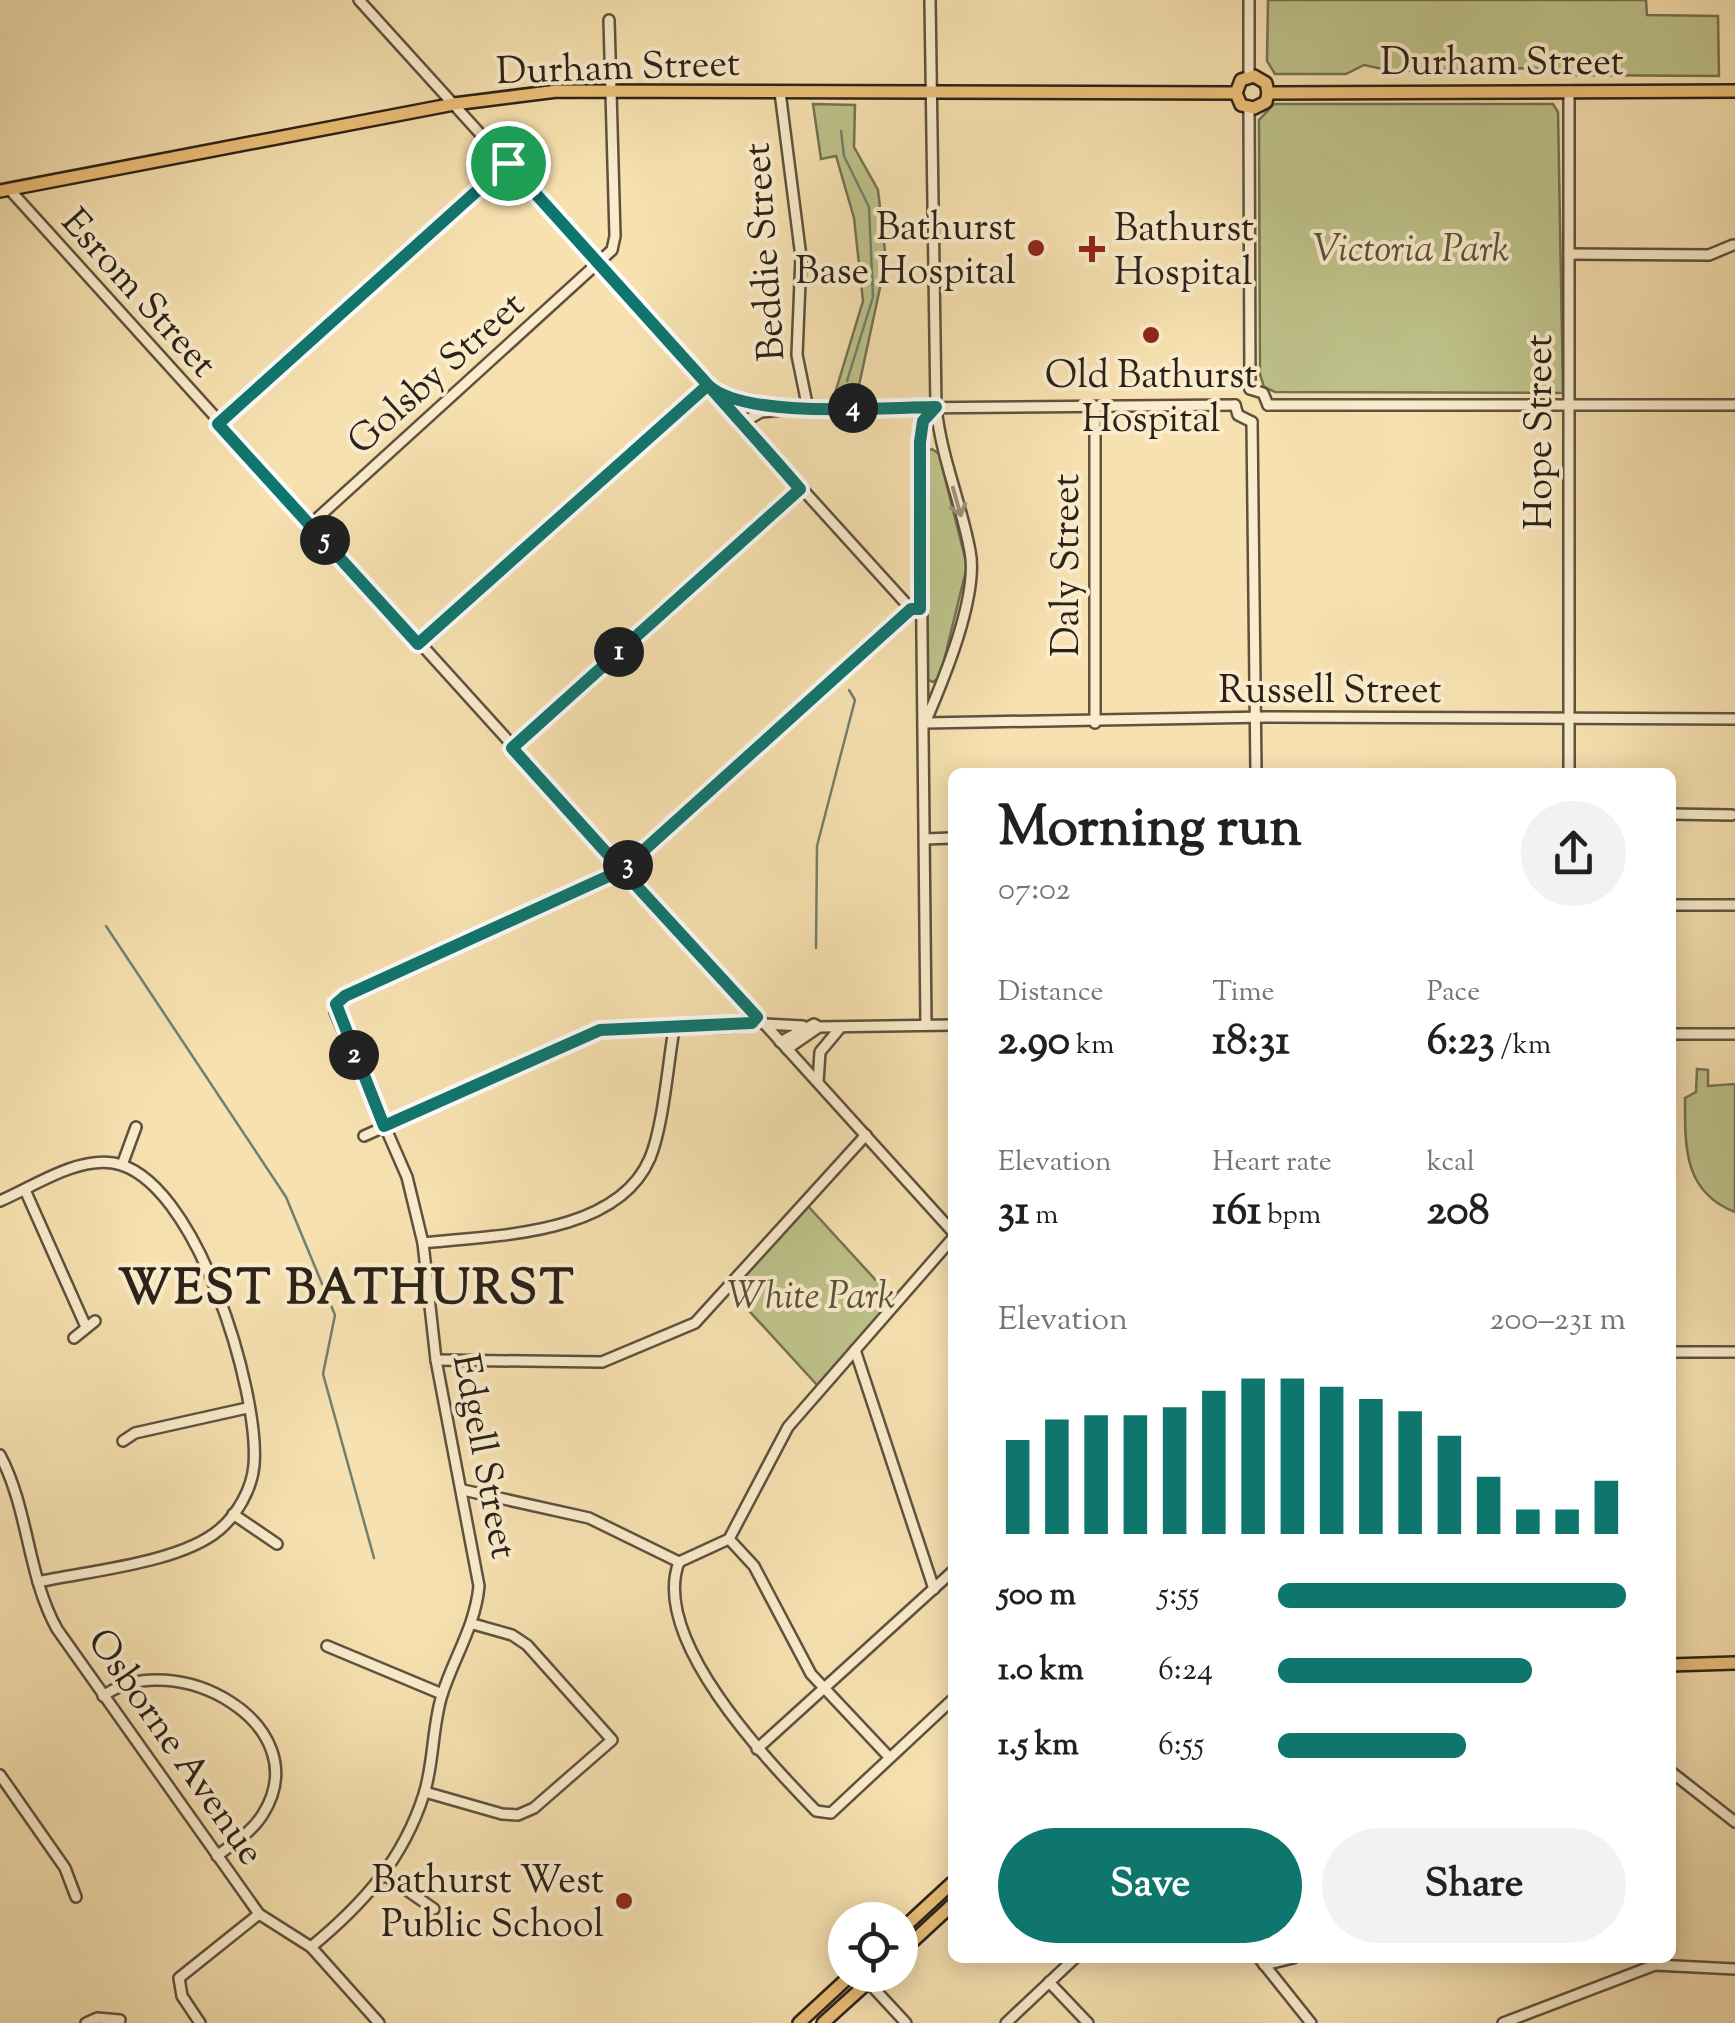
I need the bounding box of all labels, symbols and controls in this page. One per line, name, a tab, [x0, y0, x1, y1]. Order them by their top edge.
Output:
street label: Durham Street	[1380, 38, 1624, 92]
street label: Durham Street	[496, 39, 741, 101]
pin	[466, 121, 551, 206]
icon: arrive	[481, 136, 536, 191]
street label: Beddie Street	[732, 141, 802, 363]
street label: Esrom Street	[47, 198, 228, 391]
place label: Bathurst Base Hospital	[795, 203, 1016, 301]
place label: Bathurst Hospital	[1114, 204, 1254, 302]
park label: Victoria Park	[1313, 225, 1509, 279]
marker: Bathurst Hospital	[1079, 236, 1105, 262]
marker: Bathurst Base Hospital	[1025, 237, 1047, 259]
street label: Golsby Street	[337, 281, 538, 469]
marker: Old Bathurst Hospital	[1140, 324, 1162, 346]
street label: Hope Street	[1515, 334, 1569, 530]
place label: Old Bathurst Hospital	[1045, 351, 1257, 449]
pin: 4	[828, 383, 878, 433]
text: 4	[846, 388, 860, 428]
street label: Daly Street	[1042, 474, 1096, 656]
one-way arrow	[948, 485, 967, 517]
pin: 5	[300, 515, 350, 565]
text: 5	[320, 520, 330, 560]
pin: 1	[594, 627, 644, 677]
text: 1	[614, 632, 624, 672]
street label: Russell Street	[1219, 666, 1441, 720]
text: Morning run	[998, 791, 1302, 870]
button: share	[1521, 801, 1626, 906]
pin: 3	[603, 840, 653, 890]
text: 3	[622, 845, 634, 885]
text: 07:02	[998, 868, 1071, 914]
text: Distance	[998, 973, 1104, 1013]
text: Time	[1212, 973, 1275, 1013]
text: Pace	[1427, 973, 1480, 1013]
text: 2.90	[998, 1013, 1070, 1073]
text: 18:31	[1212, 1013, 1290, 1073]
text: 6:23	[1427, 1013, 1495, 1073]
text: km	[1070, 1026, 1114, 1066]
text: /km	[1495, 1026, 1551, 1066]
pin: 2	[329, 1030, 379, 1080]
text: 2	[347, 1035, 361, 1075]
text: Elevation	[998, 1143, 1112, 1183]
text: Heart rate	[1212, 1143, 1332, 1183]
text: kcal	[1427, 1143, 1475, 1183]
text: 31	[998, 1183, 1029, 1243]
text: 161	[1212, 1183, 1261, 1243]
text: 208	[1427, 1183, 1490, 1243]
text: m	[1029, 1196, 1058, 1236]
text: bpm	[1261, 1196, 1321, 1236]
district label: WEST BATHURST	[118, 1257, 576, 1326]
park label: White Park	[727, 1272, 895, 1326]
text: Elevation	[998, 1298, 1128, 1344]
text: 200–231 m	[1489, 1298, 1626, 1344]
street label: Edgell Street	[436, 1350, 528, 1564]
text: 500 m	[998, 1573, 1076, 1619]
text: 5:55	[1158, 1573, 1199, 1619]
street label: Osborne Avenue	[72, 1619, 275, 1877]
text: 1.0 km	[998, 1648, 1084, 1694]
text: 6:24	[1158, 1648, 1213, 1694]
text: 1.5 km	[998, 1723, 1079, 1769]
text: 6:55	[1158, 1723, 1204, 1769]
button: Save	[998, 1828, 1302, 1943]
button: Share	[1322, 1828, 1626, 1943]
place label: Bathurst West Public School	[372, 1856, 604, 1954]
marker: Bathurst West Public School	[613, 1890, 635, 1912]
map controls	[828, 1902, 918, 1992]
button: locate	[828, 1902, 918, 1992]

